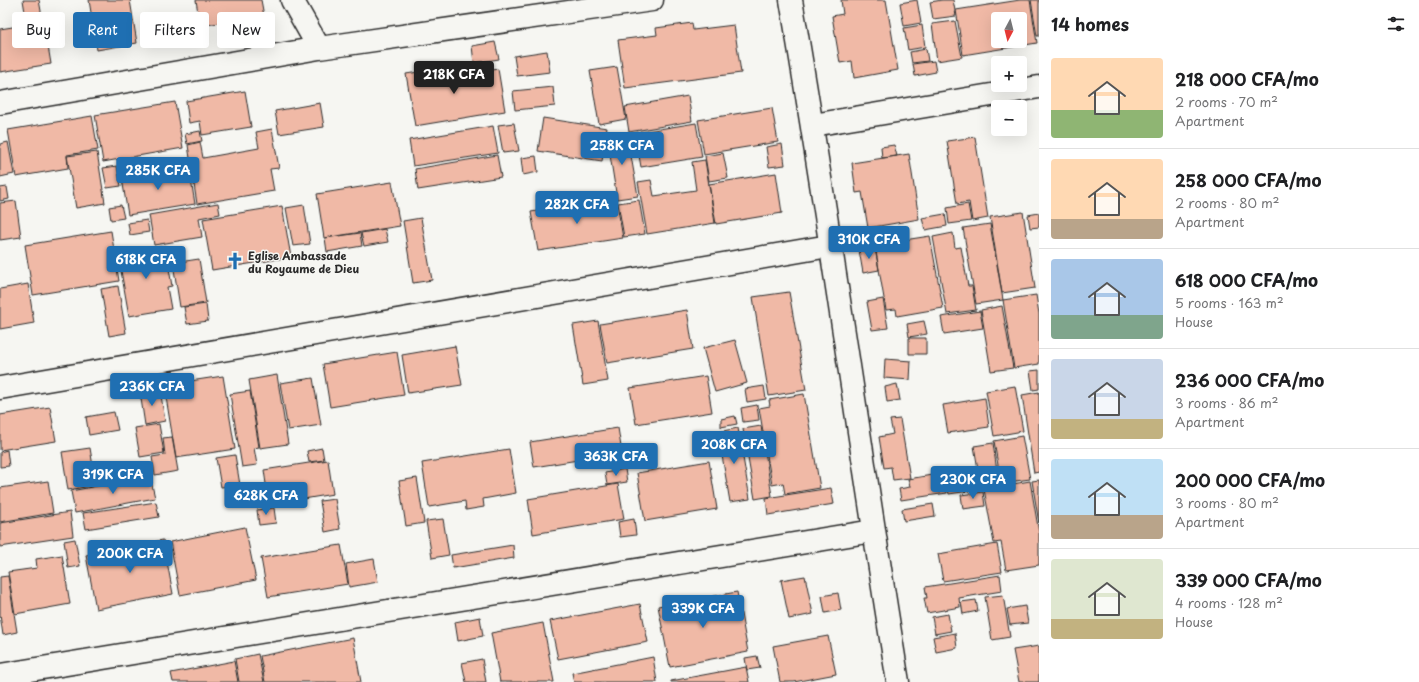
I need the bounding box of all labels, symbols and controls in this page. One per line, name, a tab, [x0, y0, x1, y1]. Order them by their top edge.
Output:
text: 14 homes	[1051, 11, 1129, 37]
chip: Buy	[12, 12, 65, 48]
chip: Rent	[73, 12, 132, 48]
chip: Filters	[140, 12, 209, 48]
chip: New	[217, 12, 275, 48]
north arrow	[991, 12, 1027, 48]
map controls	[991, 12, 1027, 136]
icon: filters	[1385, 13, 1407, 35]
button: +	[991, 56, 1027, 92]
pin: 218K CFA	[413, 61, 495, 95]
text: 218K CFA	[423, 64, 485, 83]
text: 218 000 CFA/mo	[1175, 66, 1319, 92]
icon: home	[1083, 74, 1131, 122]
text: 2 rooms · 70 m²	[1175, 92, 1278, 111]
button: −	[991, 100, 1027, 136]
text: Apartment	[1175, 111, 1244, 130]
pin: 258K CFA	[581, 132, 663, 166]
text: 258K CFA	[590, 135, 654, 154]
pin: 285K CFA	[117, 157, 199, 191]
text: 285K CFA	[125, 160, 191, 179]
text: 258 000 CFA/mo	[1175, 167, 1321, 193]
icon: home	[1083, 175, 1131, 223]
pin: 282K CFA	[536, 191, 618, 225]
text: 2 rooms · 80 m²	[1175, 193, 1280, 212]
text: 282K CFA	[544, 194, 610, 213]
text: Apartment	[1175, 212, 1244, 231]
pin: 310K CFA	[828, 226, 910, 260]
text: 310K CFA	[838, 229, 900, 248]
pin: 618K CFA	[105, 246, 187, 280]
place label: Eglise Ambassade du Royaume de Dieu	[248, 247, 359, 277]
text: 618K CFA	[116, 249, 176, 268]
church icon: Eglise Ambassade du Royaume de Dieu	[225, 251, 245, 271]
text: 618 000 CFA/mo	[1175, 267, 1318, 293]
icon: home	[1083, 275, 1131, 323]
text: 5 rooms · 163 m²	[1175, 293, 1284, 312]
text: House	[1175, 312, 1213, 331]
text: 236 000 CFA/mo	[1175, 367, 1324, 393]
pin: 236K CFA	[111, 373, 193, 407]
icon: home	[1083, 375, 1131, 423]
text: 236K CFA	[119, 376, 185, 395]
text: 3 rooms · 86 m²	[1175, 393, 1278, 412]
text: Apartment	[1175, 412, 1244, 431]
pin: 208K CFA	[693, 431, 775, 465]
text: 208K CFA	[701, 434, 767, 453]
pin: 363K CFA	[575, 443, 657, 477]
text: 363K CFA	[584, 446, 648, 465]
pin: 319K CFA	[72, 461, 154, 495]
text: 319K CFA	[82, 464, 144, 483]
pin: 230K CFA	[932, 466, 1014, 500]
text: 200 000 CFA/mo	[1175, 467, 1325, 493]
text: 230K CFA	[940, 469, 1006, 488]
icon: home	[1083, 475, 1131, 523]
pin: 628K CFA	[225, 482, 307, 516]
text: 628K CFA	[233, 485, 299, 504]
text: 3 rooms · 80 m²	[1175, 493, 1279, 512]
text: Apartment	[1175, 512, 1244, 531]
pin: 200K CFA	[89, 540, 171, 574]
text: 200K CFA	[97, 543, 163, 562]
text: 339 000 CFA/mo	[1175, 567, 1322, 593]
icon: home	[1083, 575, 1131, 623]
text: 4 rooms · 128 m²	[1175, 593, 1283, 612]
pin: 339K CFA	[662, 595, 744, 629]
text: 339K CFA	[671, 598, 735, 617]
text: House	[1175, 612, 1213, 631]

